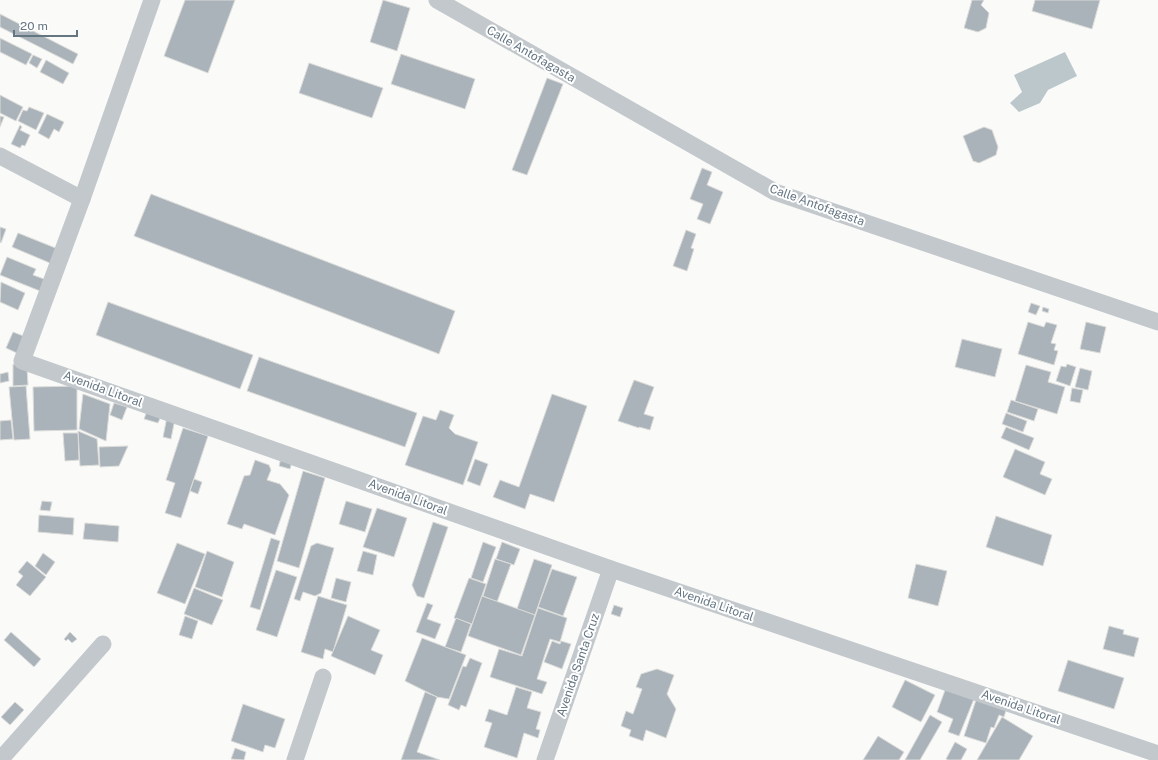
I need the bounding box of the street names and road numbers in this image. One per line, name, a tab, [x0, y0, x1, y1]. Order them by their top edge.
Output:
street label: Calle Antofagasta	[484, 23, 578, 85]
street label: Calle Antofagasta	[768, 181, 866, 229]
street label: Avenida Litoral	[62, 368, 145, 410]
street label: Avenida Litoral	[367, 476, 450, 518]
street label: Avenida Litoral	[672, 584, 756, 624]
street label: Avenida Santa Cruz	[554, 611, 602, 718]
street label: Avenida Litoral	[979, 687, 1063, 727]

